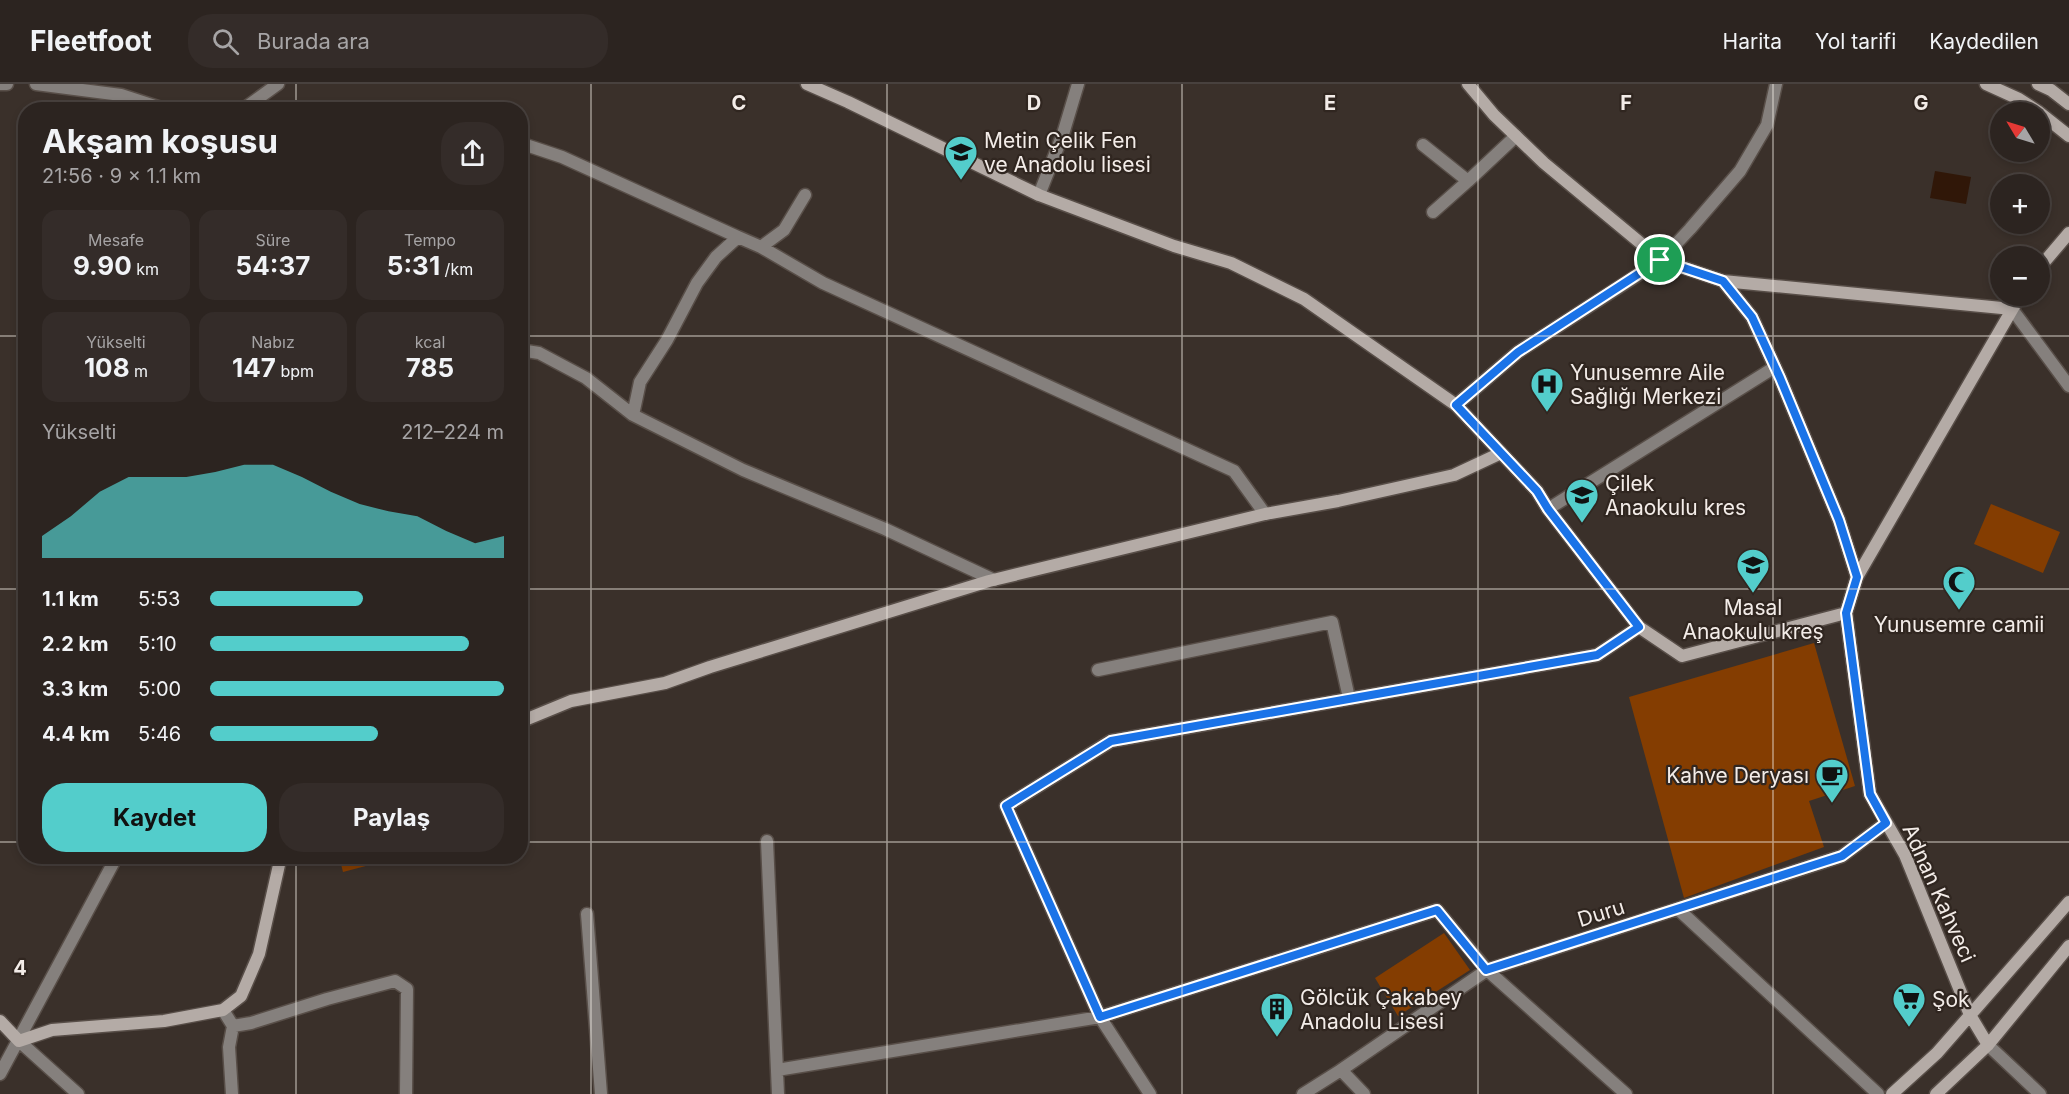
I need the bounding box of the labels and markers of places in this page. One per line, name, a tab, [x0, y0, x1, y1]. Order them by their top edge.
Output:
place label: Metin Çelik Fen ve Anadolu lisesi	[984, 128, 1151, 177]
school or university icon: Metin Çelik Fen ve Anadolu lisesi	[943, 134, 979, 181]
pin	[1634, 234, 1685, 285]
place label: Yunusemre Aile Sağlığı Merkezi	[1570, 360, 1725, 409]
hospital icon: Yunusemre Aile Sağlığı Merkezi	[1529, 366, 1565, 413]
place label: Çilek Anaokulu kres	[1605, 471, 1746, 520]
school or university icon: Çilek Anaokulu kres	[1564, 477, 1600, 524]
school or university icon: Masal Anaokulu kreş	[1735, 547, 1771, 594]
mosque icon: Yunusemre camii	[1941, 564, 1977, 611]
place label: Masal Anaokulu kreş	[1682, 595, 1824, 644]
place label: Yunusemre camii	[1874, 612, 2044, 637]
cafe icon: Kahve Deryası	[1814, 757, 1850, 804]
place label: Kahve Deryası	[1666, 763, 1809, 788]
supermarket icon: Şok	[1891, 981, 1927, 1028]
place label: Gölcük Çakabey Anadolu Lisesi	[1300, 985, 1462, 1034]
place label: Şok	[1932, 987, 1970, 1012]
building icon: Gölcük Çakabey Anadolu Lisesi	[1259, 991, 1295, 1038]

